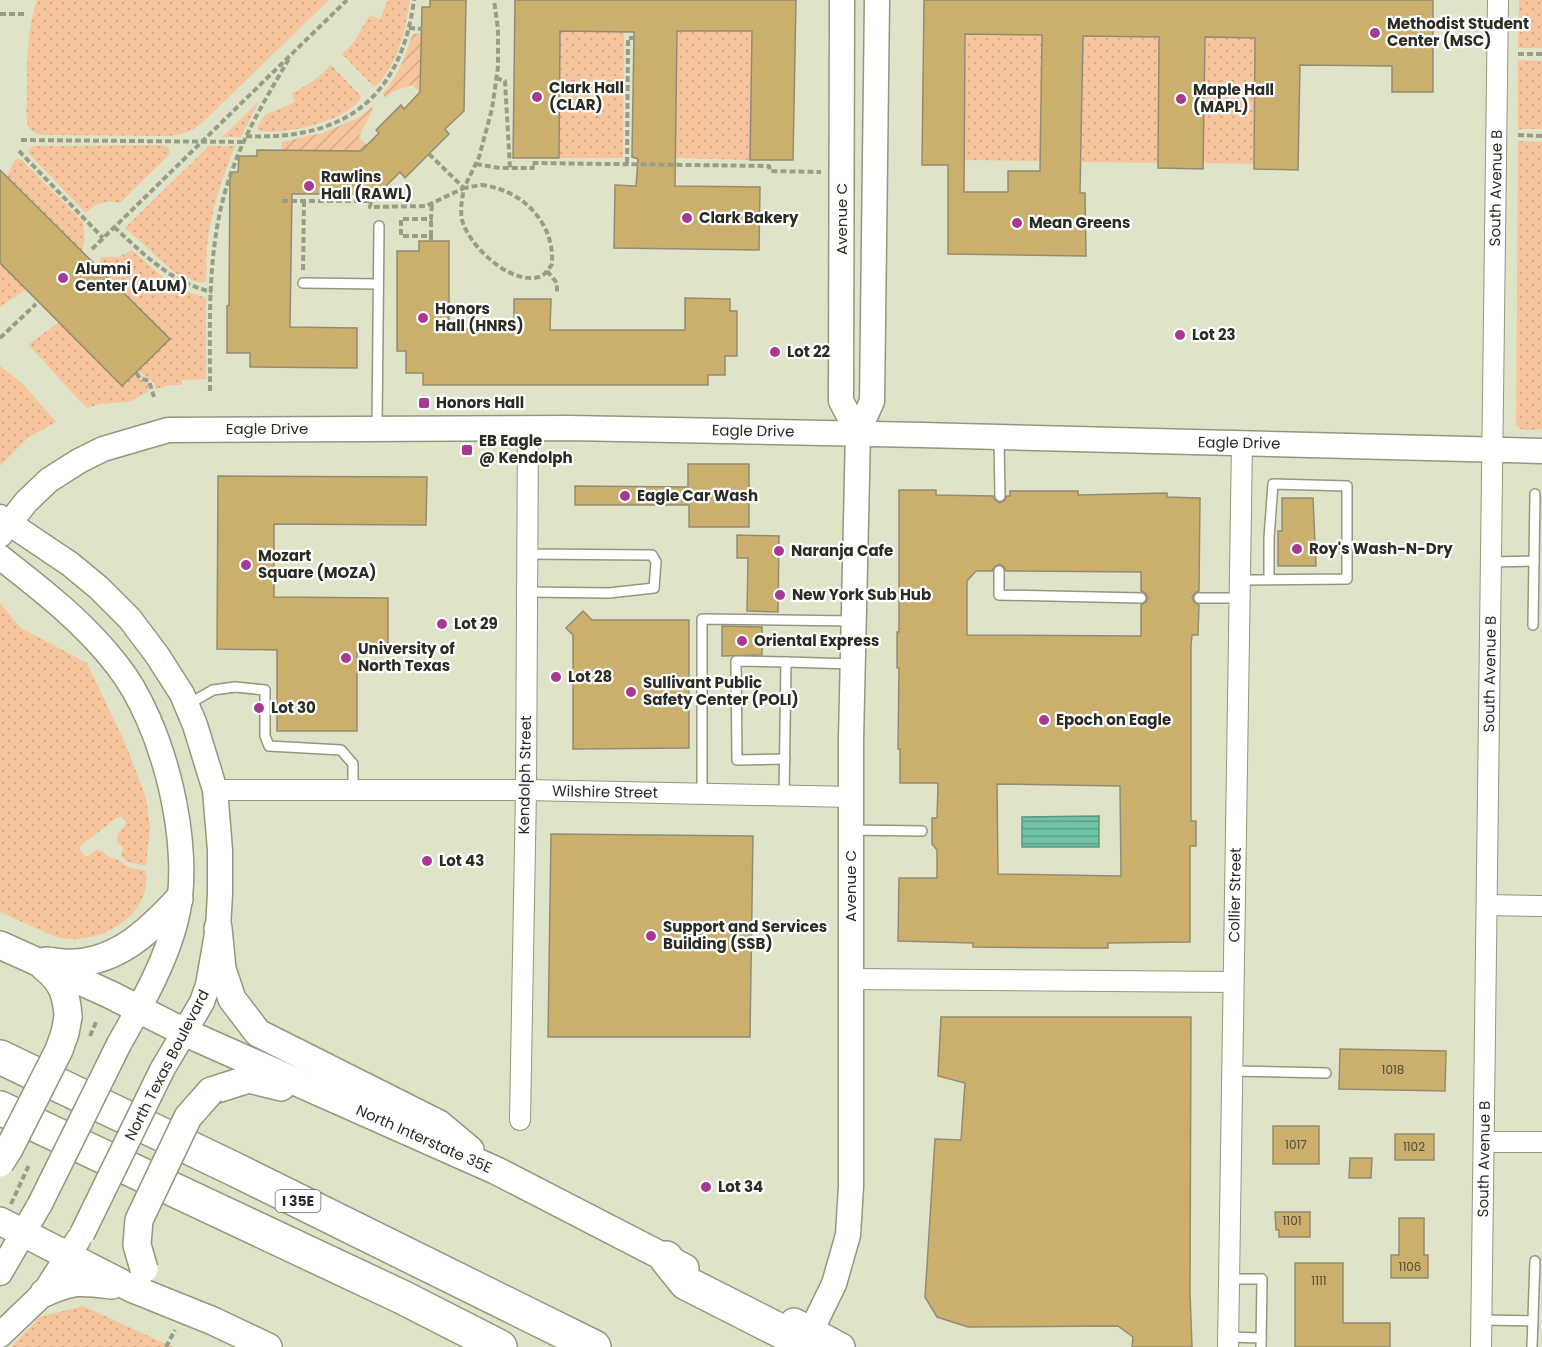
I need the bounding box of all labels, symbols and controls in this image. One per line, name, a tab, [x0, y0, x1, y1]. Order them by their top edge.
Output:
place label: Methodist Student Center (MSC)	[1387, 13, 1529, 51]
marker: Methodist Student Center (MSC)	[1368, 26, 1382, 40]
place label: Clark Hall (CLAR)	[549, 77, 624, 115]
place label: Maple Hall (MAPL)	[1193, 79, 1274, 117]
marker: Clark Hall (CLAR)	[530, 90, 544, 104]
marker: Maple Hall (MAPL)	[1174, 92, 1188, 106]
street label: South Avenue B	[1484, 130, 1507, 246]
place label: Rawlins Hall (RAWL)	[321, 166, 412, 204]
marker: Rawlins Hall (RAWL)	[302, 179, 316, 193]
street label: Avenue C	[831, 183, 852, 255]
place label: Clark Bakery	[699, 207, 799, 228]
marker: Clark Bakery	[680, 211, 694, 225]
place label: Mean Greens	[1029, 212, 1130, 233]
marker: Mean Greens	[1010, 216, 1024, 230]
place label: Alumni Center (ALUM)	[75, 258, 188, 296]
marker: Alumni Center (ALUM)	[56, 271, 70, 285]
place label: Honors Hall (HNRS)	[435, 298, 524, 336]
marker: Honors Hall (HNRS)	[416, 311, 430, 325]
place label: Lot 23	[1192, 324, 1236, 345]
marker: Lot 23	[1173, 328, 1187, 342]
place label: Lot 22	[787, 341, 831, 362]
marker: Lot 22	[768, 345, 782, 359]
place label: Honors Hall	[436, 392, 524, 413]
marker: Honors Hall	[417, 396, 431, 410]
street label: Eagle Drive	[226, 418, 308, 439]
street label: Eagle Drive	[712, 419, 794, 442]
place label: EB Eagle @ Kendolph	[479, 430, 573, 468]
street label: Eagle Drive	[1198, 431, 1280, 454]
marker: EB Eagle @ Kendolph	[460, 443, 474, 457]
place label: Eagle Car Wash	[637, 485, 758, 506]
marker: Eagle Car Wash	[618, 489, 632, 503]
place label: Roy's Wash-N-Dry	[1309, 538, 1453, 559]
place label: Naranja Cafe	[791, 540, 893, 561]
marker: Roy's Wash-N-Dry	[1290, 542, 1304, 556]
marker: Naranja Cafe	[772, 544, 786, 558]
place label: Mozart Square (MOZA)	[258, 545, 376, 583]
marker: Mozart Square (MOZA)	[239, 558, 253, 572]
place label: New York Sub Hub	[792, 584, 931, 605]
marker: New York Sub Hub	[773, 588, 787, 602]
place label: Lot 29	[454, 613, 498, 634]
street label: South Avenue B	[1478, 616, 1501, 732]
marker: Lot 29	[435, 617, 449, 631]
place label: Oriental Express	[754, 630, 879, 651]
marker: Oriental Express	[735, 634, 749, 648]
place label: University of North Texas	[358, 638, 455, 676]
marker: University of North Texas	[339, 651, 353, 665]
place label: Lot 28	[568, 666, 612, 687]
marker: Lot 28	[549, 670, 563, 684]
place label: Sullivant Public Safety Center (POLI)	[643, 672, 799, 710]
marker: Sullivant Public Safety Center (POLI)	[624, 685, 638, 699]
place label: Lot 30	[271, 697, 316, 718]
marker: Lot 30	[252, 701, 266, 715]
place label: Epoch on Eagle	[1056, 709, 1171, 730]
marker: Epoch on Eagle	[1037, 713, 1051, 727]
street label: Kendolph Street	[513, 715, 536, 835]
street label: Wilshire Street	[552, 780, 658, 803]
street label: Collier Street	[1223, 847, 1246, 943]
place label: Lot 43	[439, 850, 484, 871]
street label: Avenue C	[840, 850, 861, 922]
marker: Lot 43	[420, 854, 434, 868]
place label: Support and Services Building (SSB)	[663, 916, 827, 954]
marker: Support and Services Building (SSB)	[644, 929, 658, 943]
street label: North Texas Boulevard	[119, 986, 214, 1144]
house number: 1018	[1382, 1061, 1404, 1078]
street label: North Interstate 35E	[353, 1099, 495, 1178]
street label: South Avenue B	[1472, 1101, 1495, 1217]
house number: 1017	[1285, 1136, 1307, 1153]
house number: 1102	[1403, 1138, 1425, 1155]
place label: Lot 34	[718, 1176, 763, 1197]
marker: Lot 34	[699, 1180, 713, 1194]
road number: I 35E	[276, 1190, 320, 1212]
house number: 1101	[1282, 1212, 1302, 1229]
house number: 1106	[1399, 1258, 1421, 1275]
house number: 1111	[1311, 1272, 1327, 1289]

